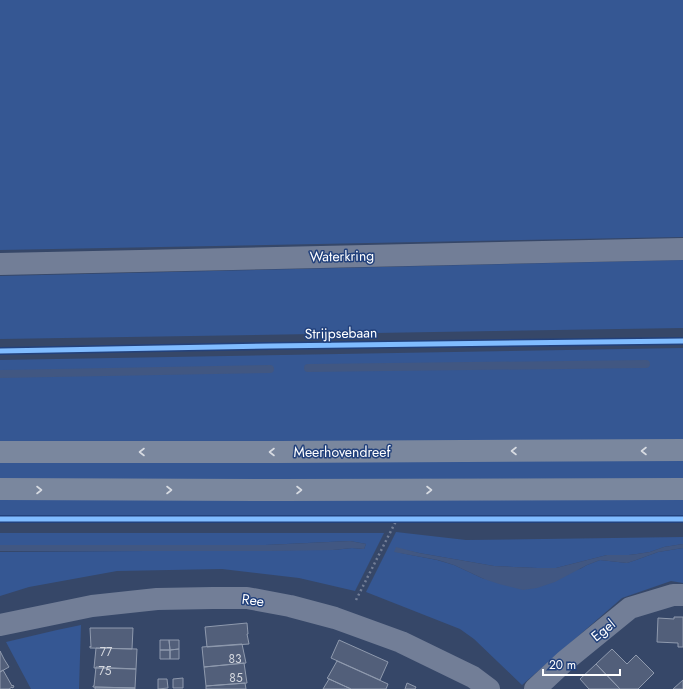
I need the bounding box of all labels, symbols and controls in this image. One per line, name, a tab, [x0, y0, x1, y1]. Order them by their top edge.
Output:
street label: Waterkring	[310, 245, 374, 267]
street label: Strijpsebaan	[305, 322, 377, 344]
street label: Meerhovendreef	[294, 442, 391, 462]
one-way arrow	[511, 447, 517, 455]
one-way arrow	[641, 447, 647, 455]
one-way arrow	[139, 448, 145, 456]
one-way arrow	[269, 448, 275, 456]
one-way arrow	[36, 486, 42, 494]
one-way arrow	[166, 486, 172, 494]
one-way arrow	[296, 486, 302, 494]
one-way arrow	[426, 486, 432, 494]
street label: Ree	[241, 589, 265, 611]
street label: Egel	[587, 614, 619, 646]
house number: 77	[100, 643, 113, 661]
house number: 83	[228, 650, 242, 668]
scale bar	[543, 651, 620, 677]
text: 20 m	[549, 656, 576, 674]
house number: 75	[98, 662, 112, 680]
house number: 85	[229, 669, 243, 687]

